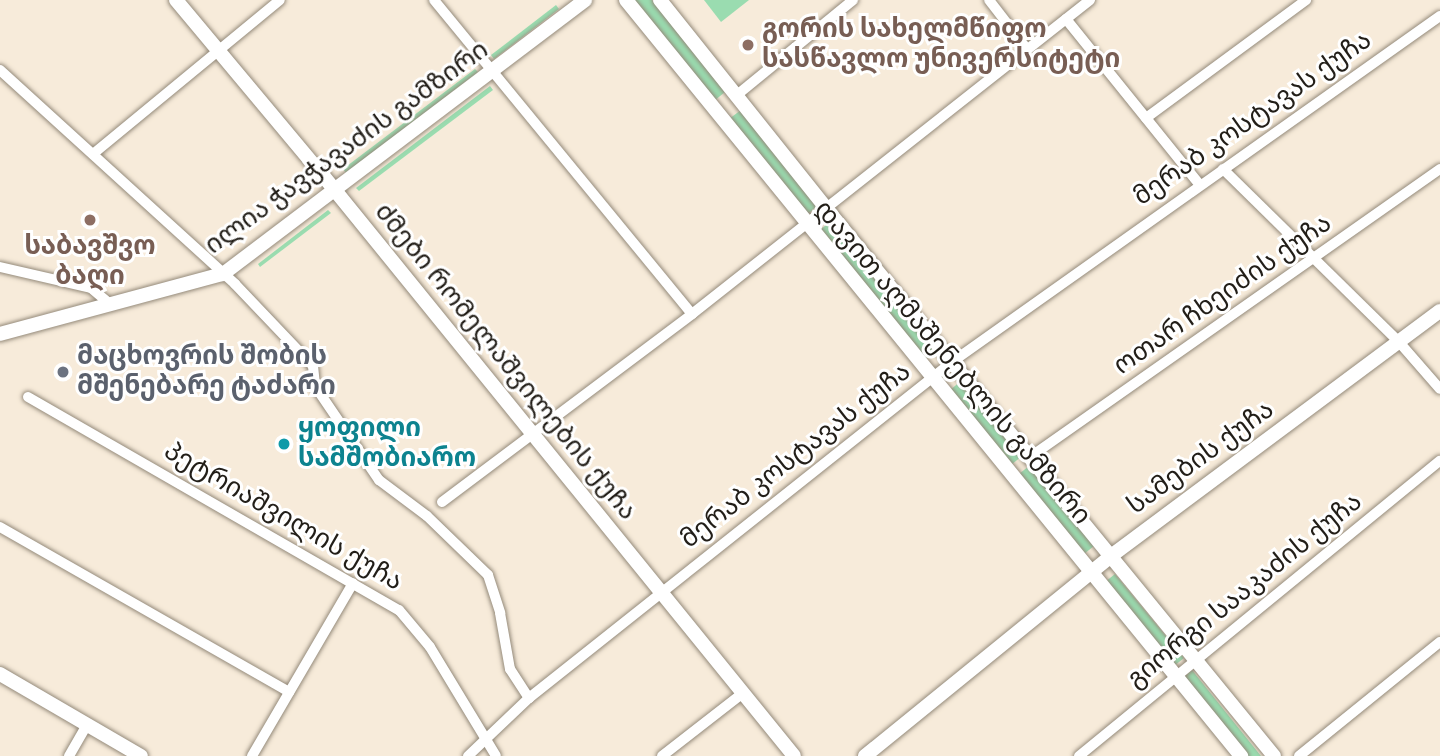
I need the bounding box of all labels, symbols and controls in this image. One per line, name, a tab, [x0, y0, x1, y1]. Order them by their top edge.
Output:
place label: გორის სახელმწიფო სასწავლო უნივერსიტეტი	[762, 14, 1120, 76]
street label: მერაბ კოსტავას ქუჩა	[1128, 25, 1378, 213]
street label: ილია ჭავჭავაძის გამზირი	[199, 35, 495, 261]
marker: გორის სახელმწიფო სასწავლო უნივერსიტეტი	[740, 37, 756, 53]
street label: დავით აღმაშენებლის გამზირი	[807, 195, 1097, 531]
street label: ძმები რომელაშვილების ქუჩა	[367, 197, 643, 527]
street label: ოთარ ჩხეიძის ქუჩა	[1108, 208, 1338, 382]
marker: საბავშვო ბაღი	[82, 212, 98, 228]
place label: საბავშვო ბაღი	[24, 231, 156, 292]
place label: მაცხოვრის შობის მშენებარე ტაძარი	[77, 341, 336, 402]
street label: მერაბ კოსტავას ქუჩა	[675, 357, 917, 555]
marker: მაცხოვრის შობის მშენებარე ტაძარი	[55, 364, 71, 380]
street label: სამების ქუჩა	[1122, 394, 1280, 522]
place label: ყოფილი სამშობიარო	[298, 413, 476, 474]
street label: პეტრიაშვილის ქუჩა	[158, 436, 408, 598]
marker: ყოფილი სამშობიარო	[276, 436, 292, 452]
street label: გიორგი სააკაძის ქუჩა	[1121, 487, 1369, 695]

